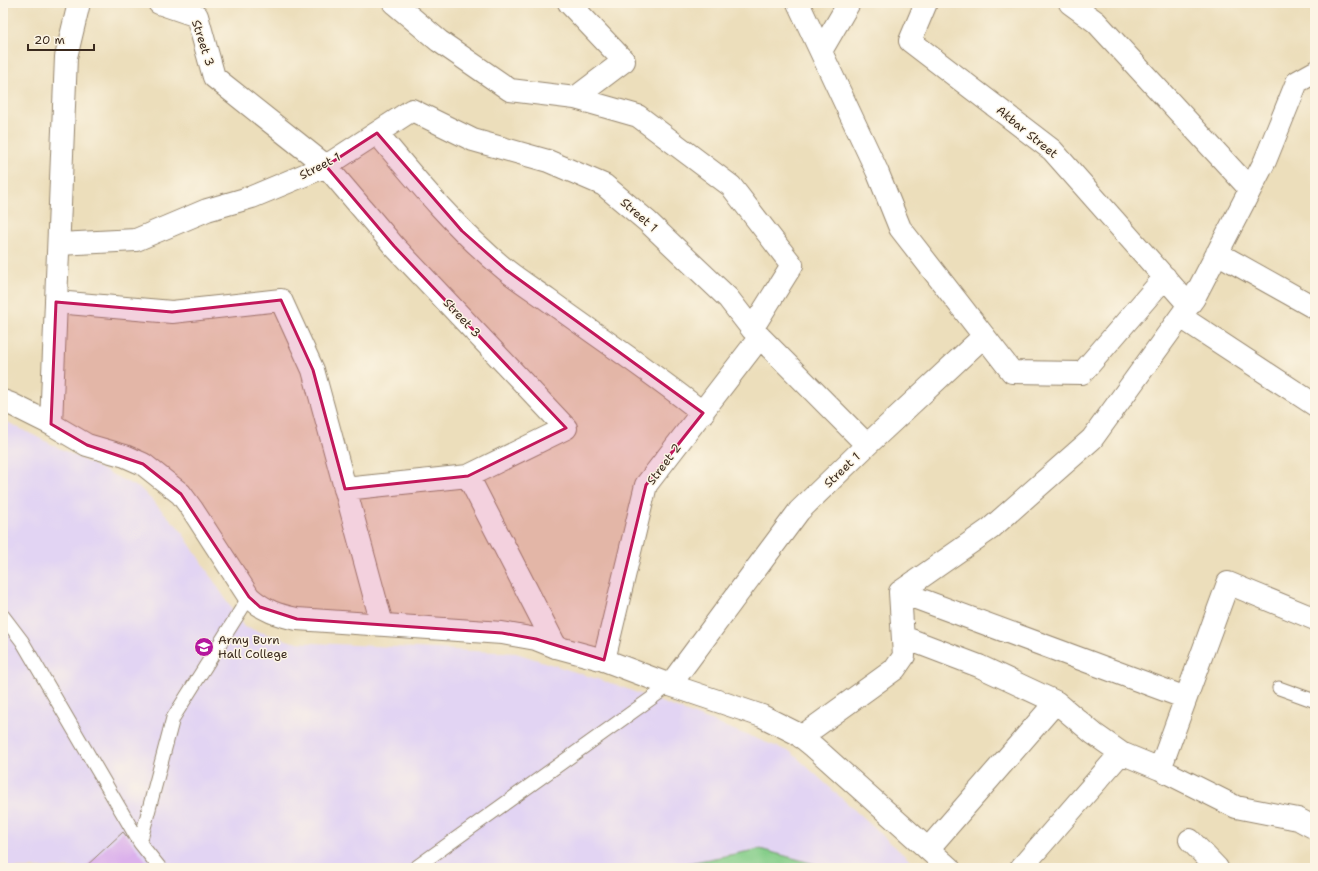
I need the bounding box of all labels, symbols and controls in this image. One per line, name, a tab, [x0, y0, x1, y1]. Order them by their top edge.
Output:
street label: Street 3	[188, 18, 218, 68]
scale bar	[28, 26, 94, 52]
text: 20 m	[34, 32, 65, 48]
street label: Akbar Street	[993, 102, 1061, 162]
street label: Street 1	[297, 149, 343, 183]
street label: Street 1	[617, 194, 661, 236]
street label: Street 3	[440, 295, 484, 341]
street label: Street 2	[643, 440, 685, 488]
street label: Street 1	[820, 449, 864, 491]
place label: Army Burn Hall College	[218, 632, 288, 662]
school or university icon: Army Burn Hall College	[193, 636, 215, 658]

